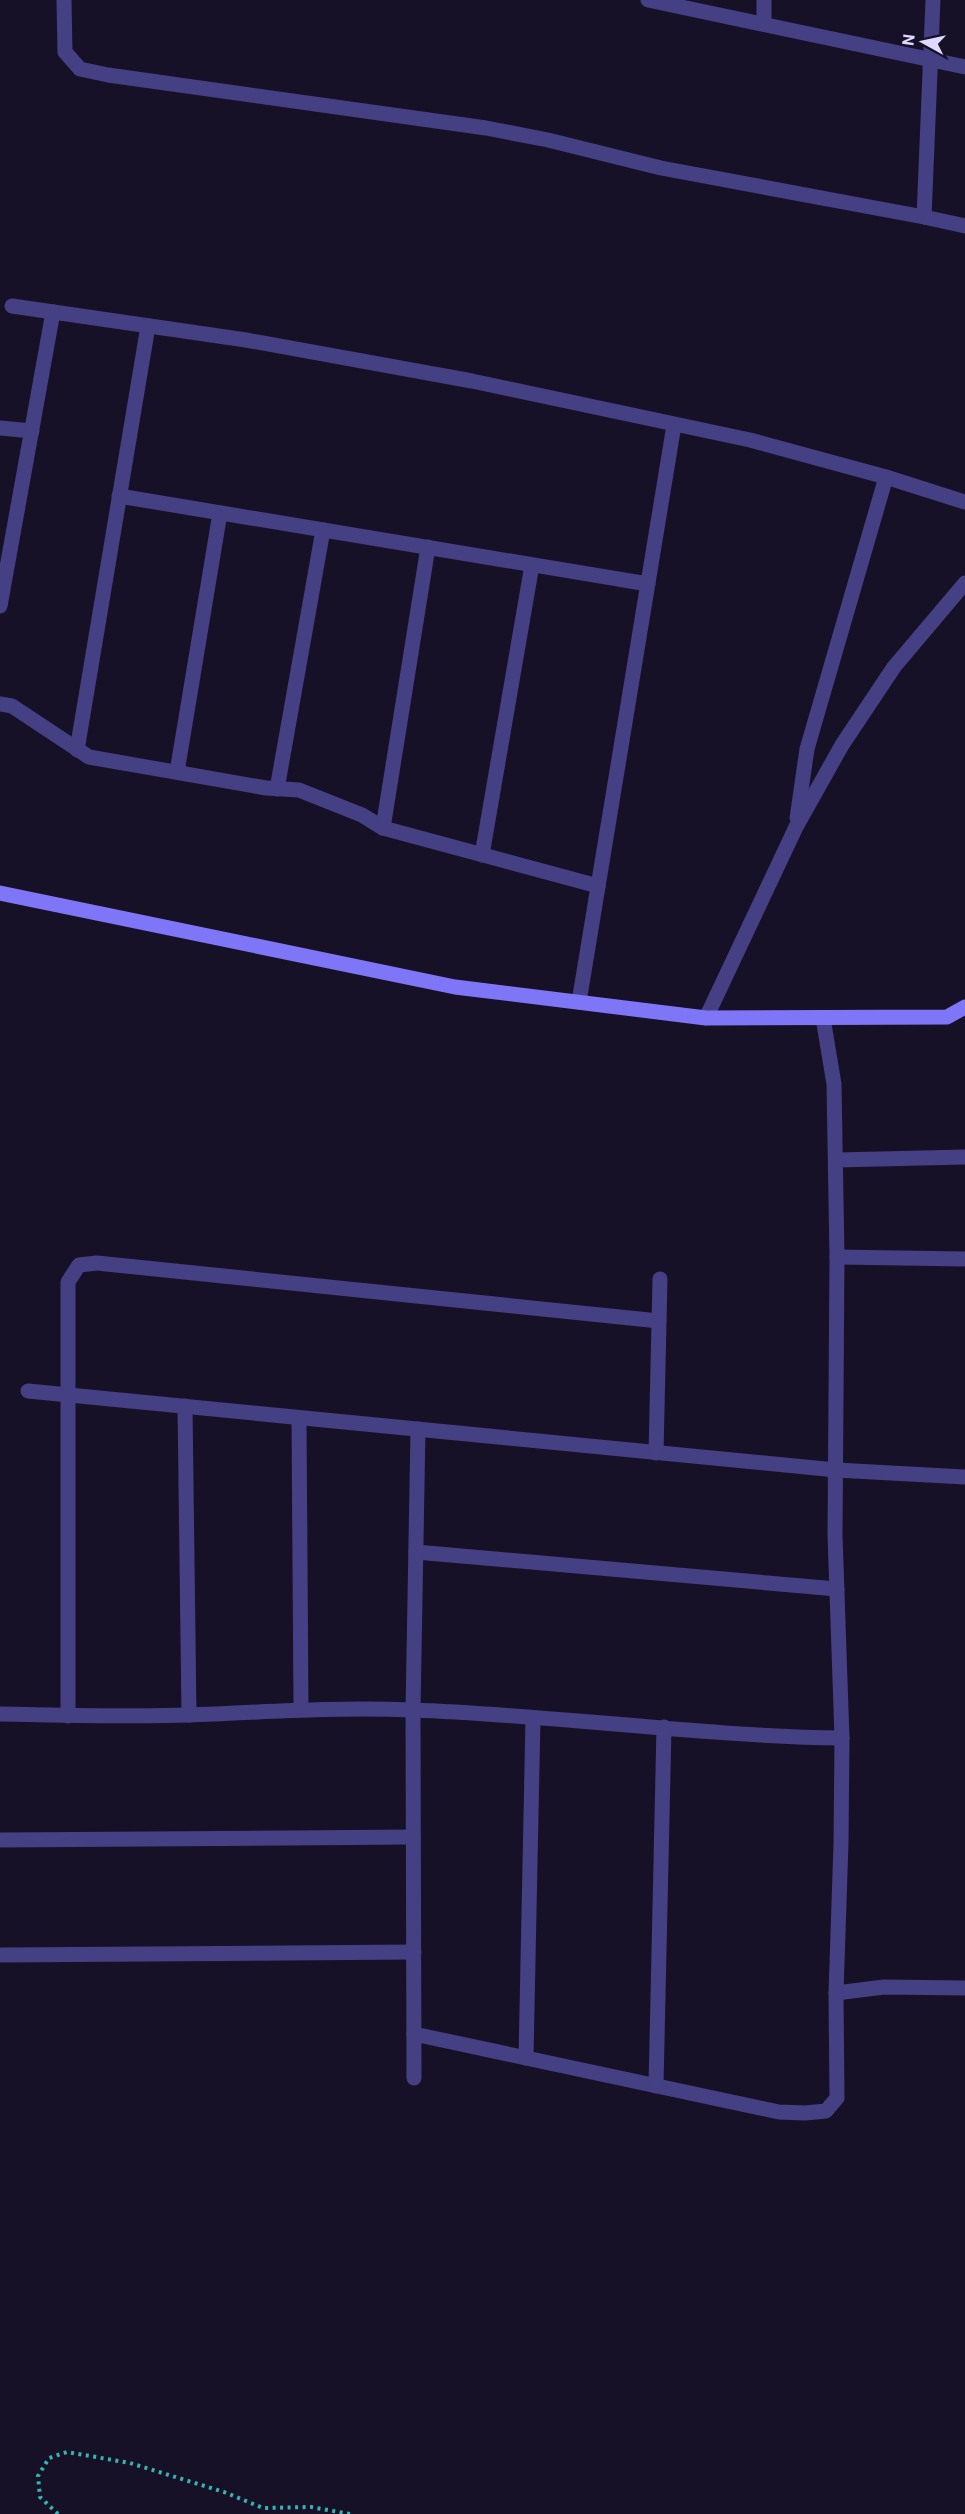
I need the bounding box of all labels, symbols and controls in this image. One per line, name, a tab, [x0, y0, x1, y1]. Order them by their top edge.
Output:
north arrow	[893, 12, 953, 72]
text: N	[898, 33, 919, 47]

